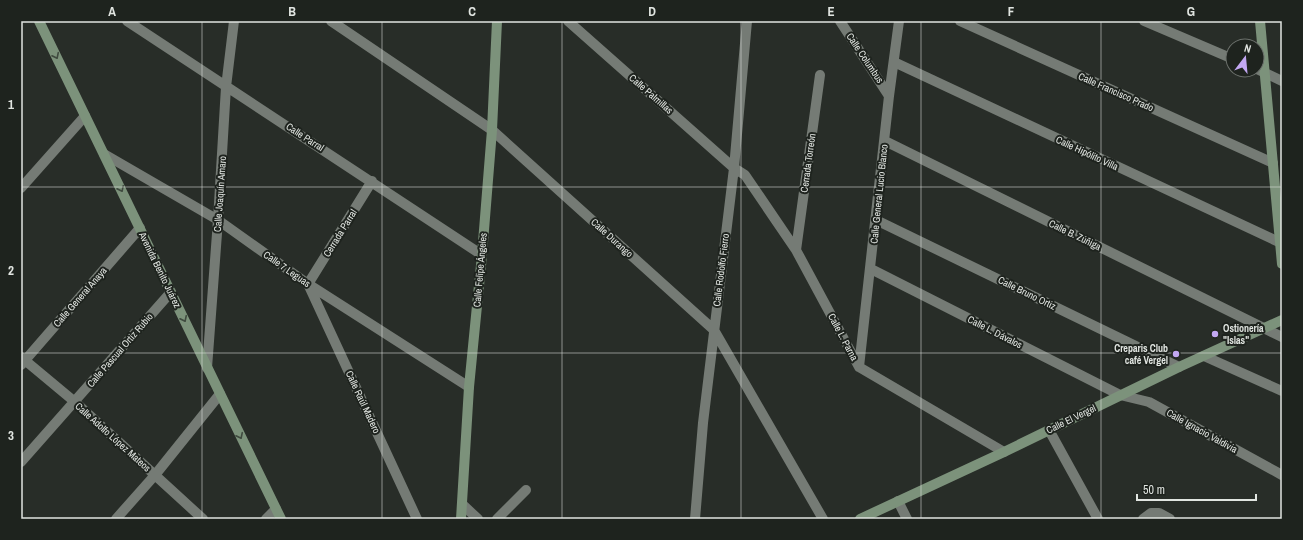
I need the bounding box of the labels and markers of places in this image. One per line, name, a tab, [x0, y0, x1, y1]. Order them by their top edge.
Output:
place label: Ostionería "Islas"	[1223, 322, 1264, 347]
marker: Ostionería "Islas"	[1210, 329, 1220, 339]
place label: Creparis Club café Vergel	[1114, 342, 1168, 367]
marker: Creparis Club café Vergel	[1171, 349, 1181, 359]

